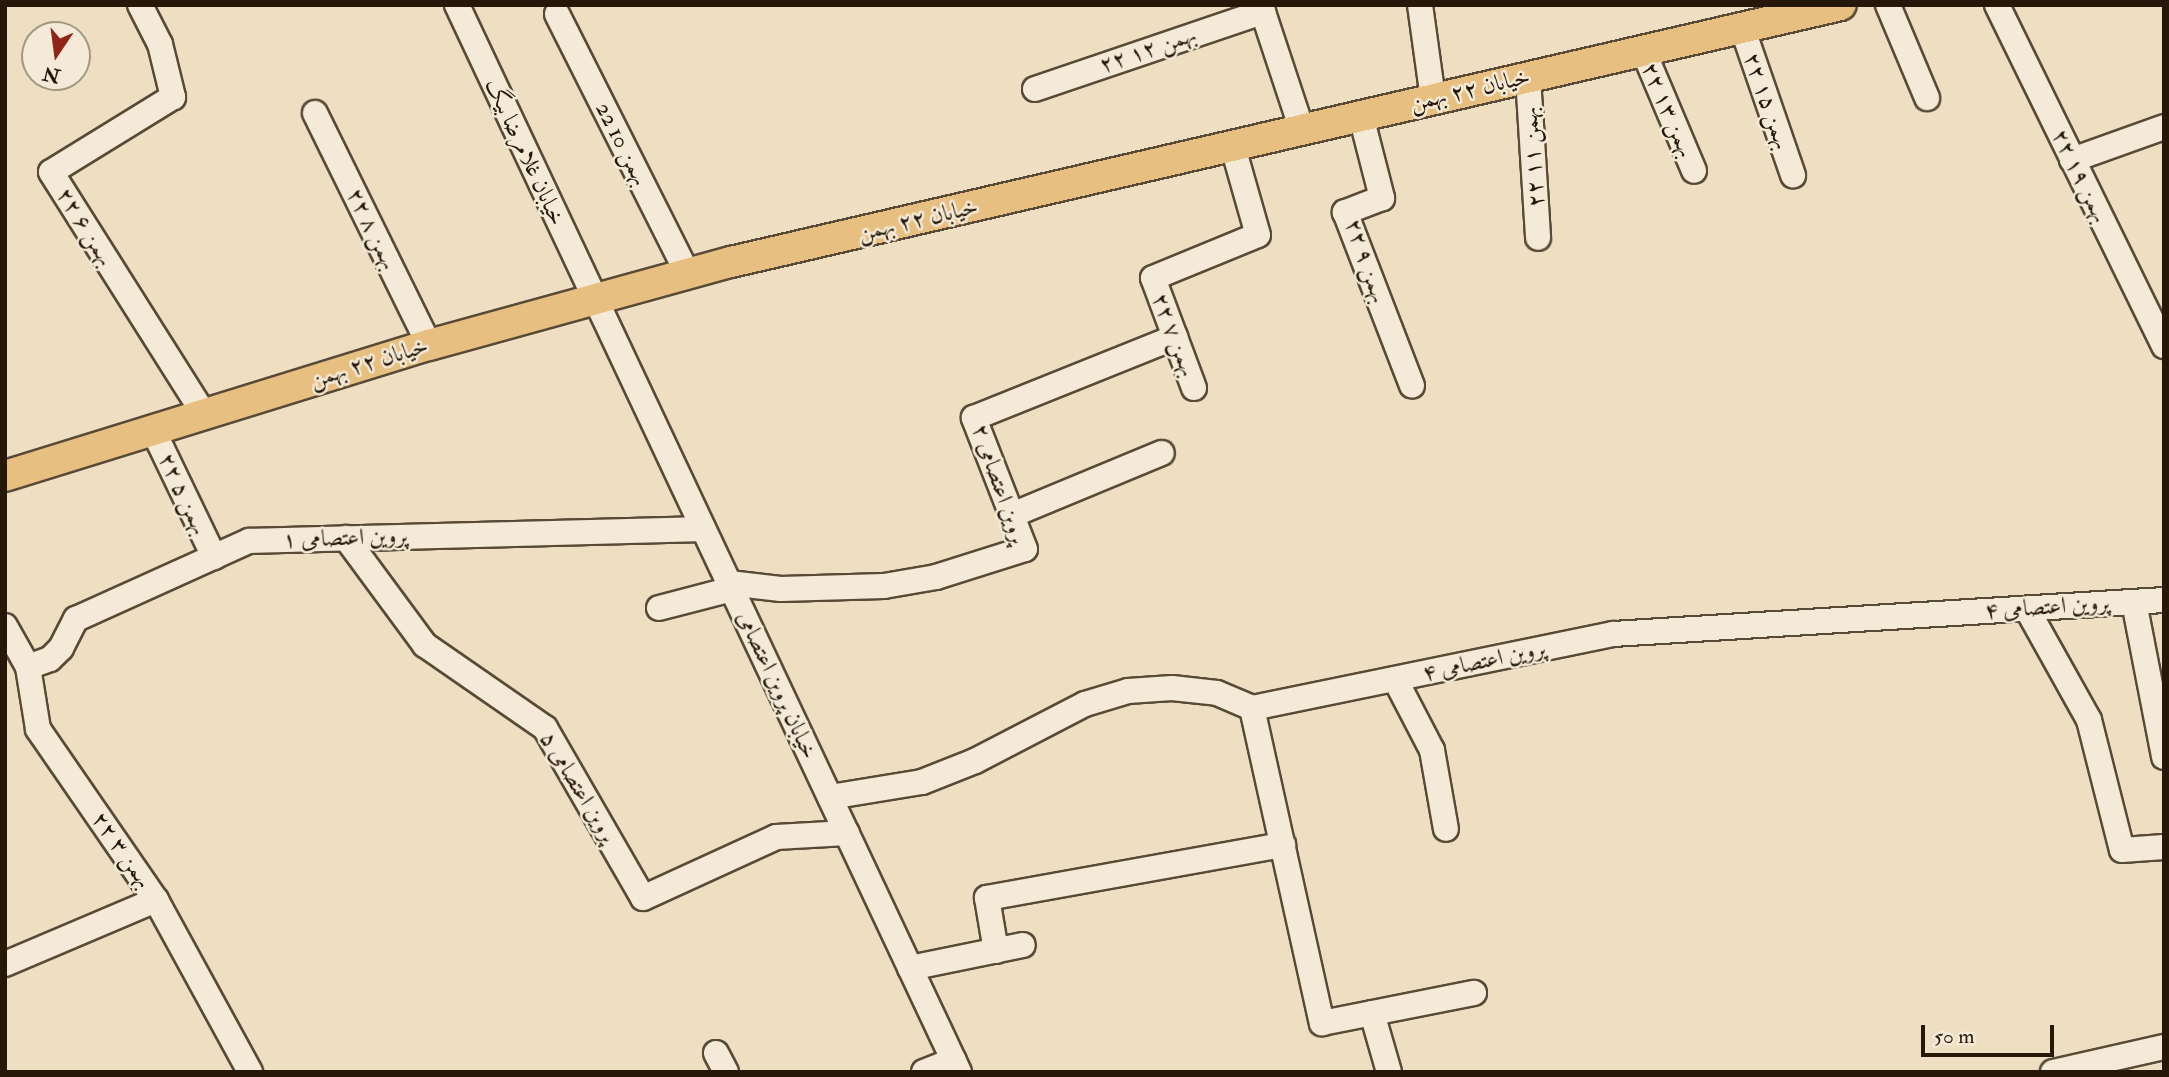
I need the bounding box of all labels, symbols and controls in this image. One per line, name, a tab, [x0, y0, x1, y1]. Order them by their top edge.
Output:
north arrow	[21, 21, 91, 91]
street label: ۲۲ بهمن ۱۲	[1096, 21, 1200, 79]
street label: ۲۲ بهمن ۱۵	[1738, 49, 1796, 153]
street label: ۲۲ بهمن ‍۱۳	[1636, 58, 1700, 162]
text: N	[41, 61, 63, 88]
street label: خیابان ۲۲ بهمن	[1407, 63, 1533, 117]
street label: خیابان غلامرضا بیگ	[479, 74, 571, 230]
street label: 22 بهمن 10	[589, 98, 655, 190]
street label: ۲۲ بهمن ۱۱	[1516, 106, 1550, 208]
street label: ۲۲ بهمن ۱۹	[2046, 125, 2114, 227]
street label: ۲۲ بهمن ۶	[50, 183, 120, 271]
street label: ۲۲ بهمن ۸	[341, 184, 403, 274]
street label: خیابان ۲۲ بهمن	[855, 193, 981, 247]
street label: ۲۲ بهمن ۹	[1339, 215, 1393, 307]
street label: ۲۲ بهمن ۷	[1146, 289, 1202, 381]
street label: خیابان ۲۲ بهمن	[306, 332, 432, 394]
street label: پروین اعتصامی ۲	[966, 421, 1032, 547]
street label: ۲۲ بهمن ۵	[152, 449, 214, 539]
street label: پروین اعتصامی ۱	[282, 522, 408, 554]
street label: پروین اعتصامی ۴	[1984, 589, 2110, 625]
street label: خیابان پروین اعتصامی	[731, 607, 823, 763]
street label: پروین اعتصامی ۴	[1420, 635, 1548, 687]
street label: پروین اعتصامی ۵	[534, 726, 622, 848]
street label: ۲۲ بهمن ۳	[86, 806, 158, 894]
scale bar	[1924, 1010, 2057, 1054]
text: 50 m	[1934, 1023, 1975, 1050]

